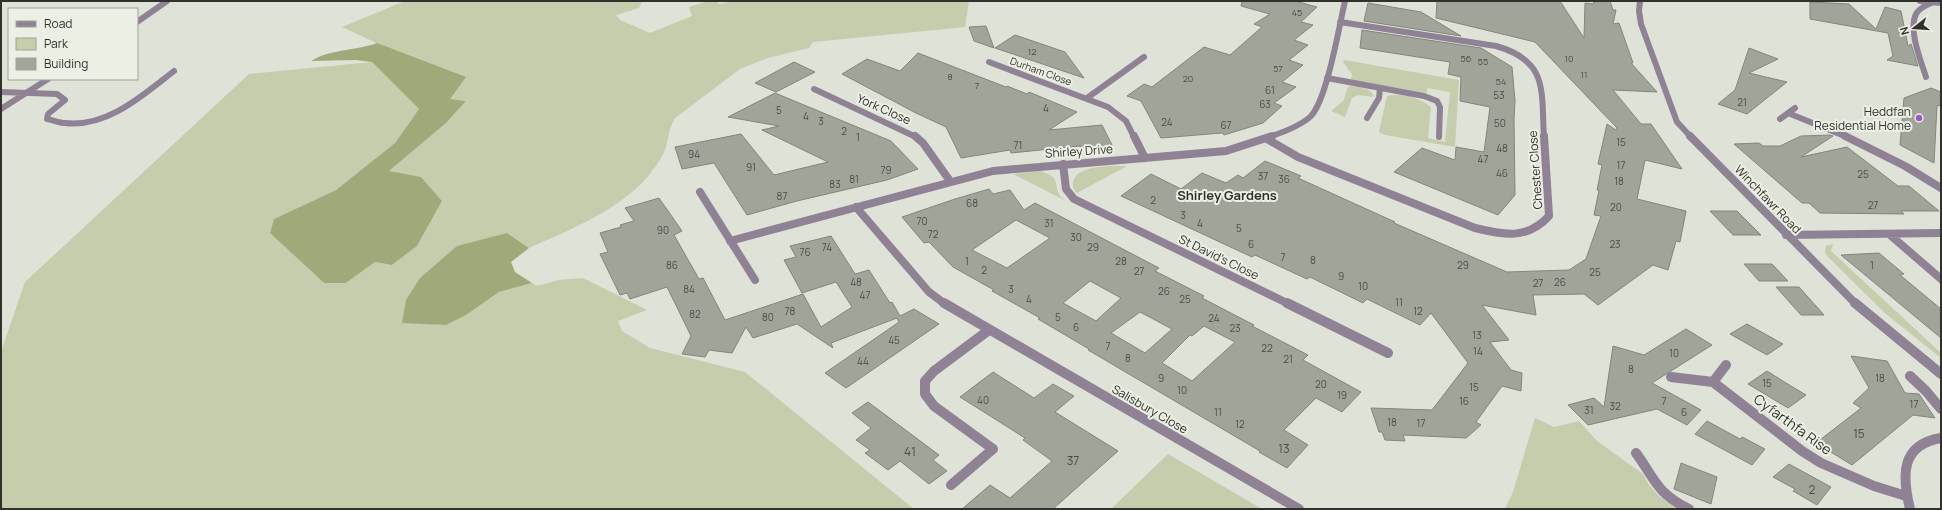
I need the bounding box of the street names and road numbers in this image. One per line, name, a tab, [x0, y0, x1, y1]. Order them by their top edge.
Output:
street label: Durham Close	[1008, 53, 1074, 89]
street label: York Close	[854, 90, 914, 128]
street label: Chester Close	[1524, 130, 1546, 210]
street label: Shirley Drive	[1044, 140, 1114, 162]
street label: Winchfawr Road	[1731, 161, 1805, 237]
street label: St David's Close	[1176, 230, 1262, 284]
street label: Salisbury Close	[1109, 380, 1191, 438]
street label: Cyfarthfa Rise	[1750, 389, 1836, 459]

